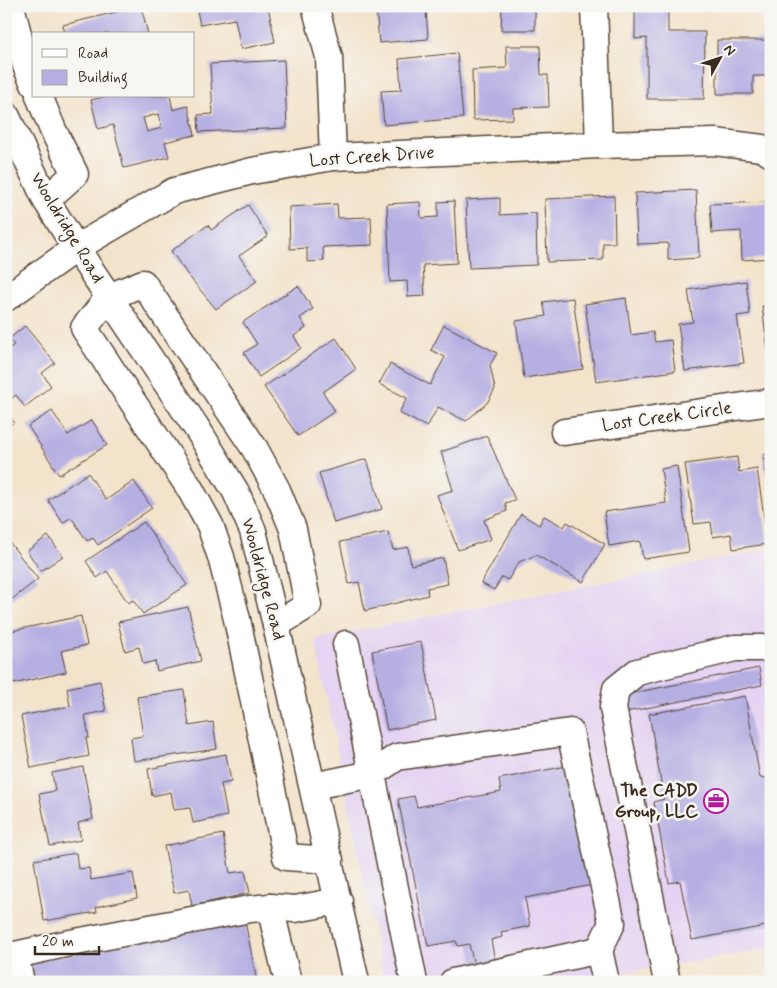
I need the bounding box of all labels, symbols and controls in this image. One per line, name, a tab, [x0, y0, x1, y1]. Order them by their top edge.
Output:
legend	[32, 32, 195, 98]
north arrow	[694, 32, 744, 82]
text: N	[719, 41, 739, 60]
text: Road	[78, 44, 108, 64]
text: Building	[78, 68, 128, 89]
street label: Lost Creek Drive	[309, 141, 435, 173]
street label: Wooldridge Road	[24, 168, 110, 289]
street label: Lost Creek Circle	[600, 396, 734, 438]
street label: Wooldridge Road	[234, 515, 291, 643]
place label: The CADD Group, LLC	[615, 779, 698, 824]
office icon: The CADD Group, LLC	[703, 788, 729, 814]
scale bar	[35, 923, 99, 955]
text: 20 m	[42, 932, 74, 952]

